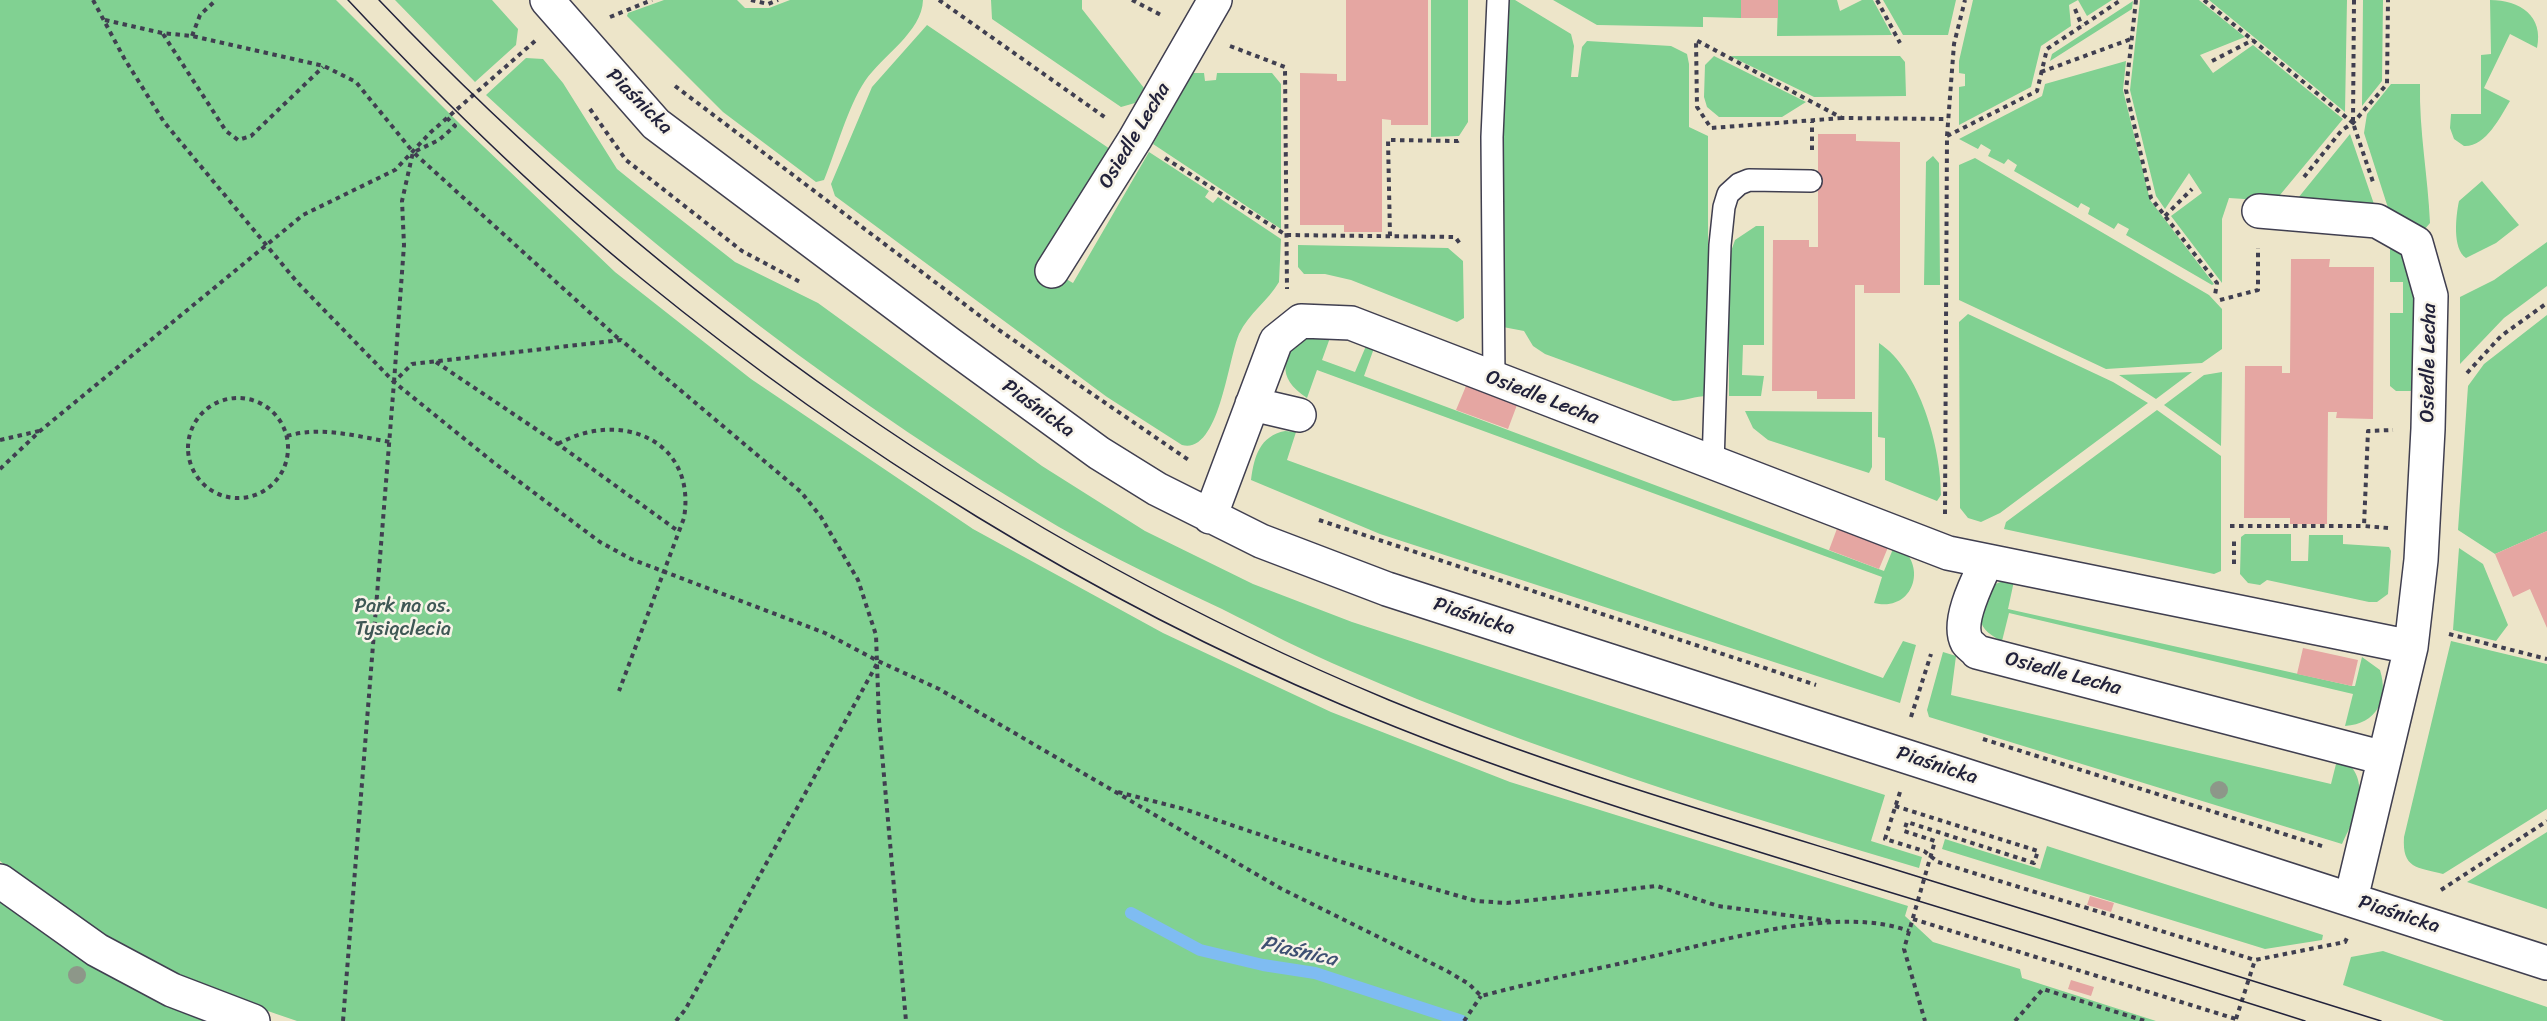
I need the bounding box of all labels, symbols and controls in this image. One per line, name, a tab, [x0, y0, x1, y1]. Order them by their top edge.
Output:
street label: Piaśnicka	[601, 64, 677, 140]
street label: Osiedle Lecha	[1094, 79, 1176, 193]
street label: Osiedle Lecha	[2416, 303, 2442, 423]
street label: Osiedle Lecha	[1482, 365, 1602, 431]
street label: Piaśnicka	[997, 375, 1079, 443]
street label: Piaśnicka	[1430, 593, 1518, 641]
park label: Park na os. Tysiąclecia	[354, 595, 452, 642]
street label: Osiedle Lecha	[2002, 647, 2124, 701]
street label: Piaśnicka	[1893, 742, 1981, 790]
street label: Piaśnicka	[2355, 891, 2443, 939]
water label: Piaśnica	[1259, 931, 1339, 973]

